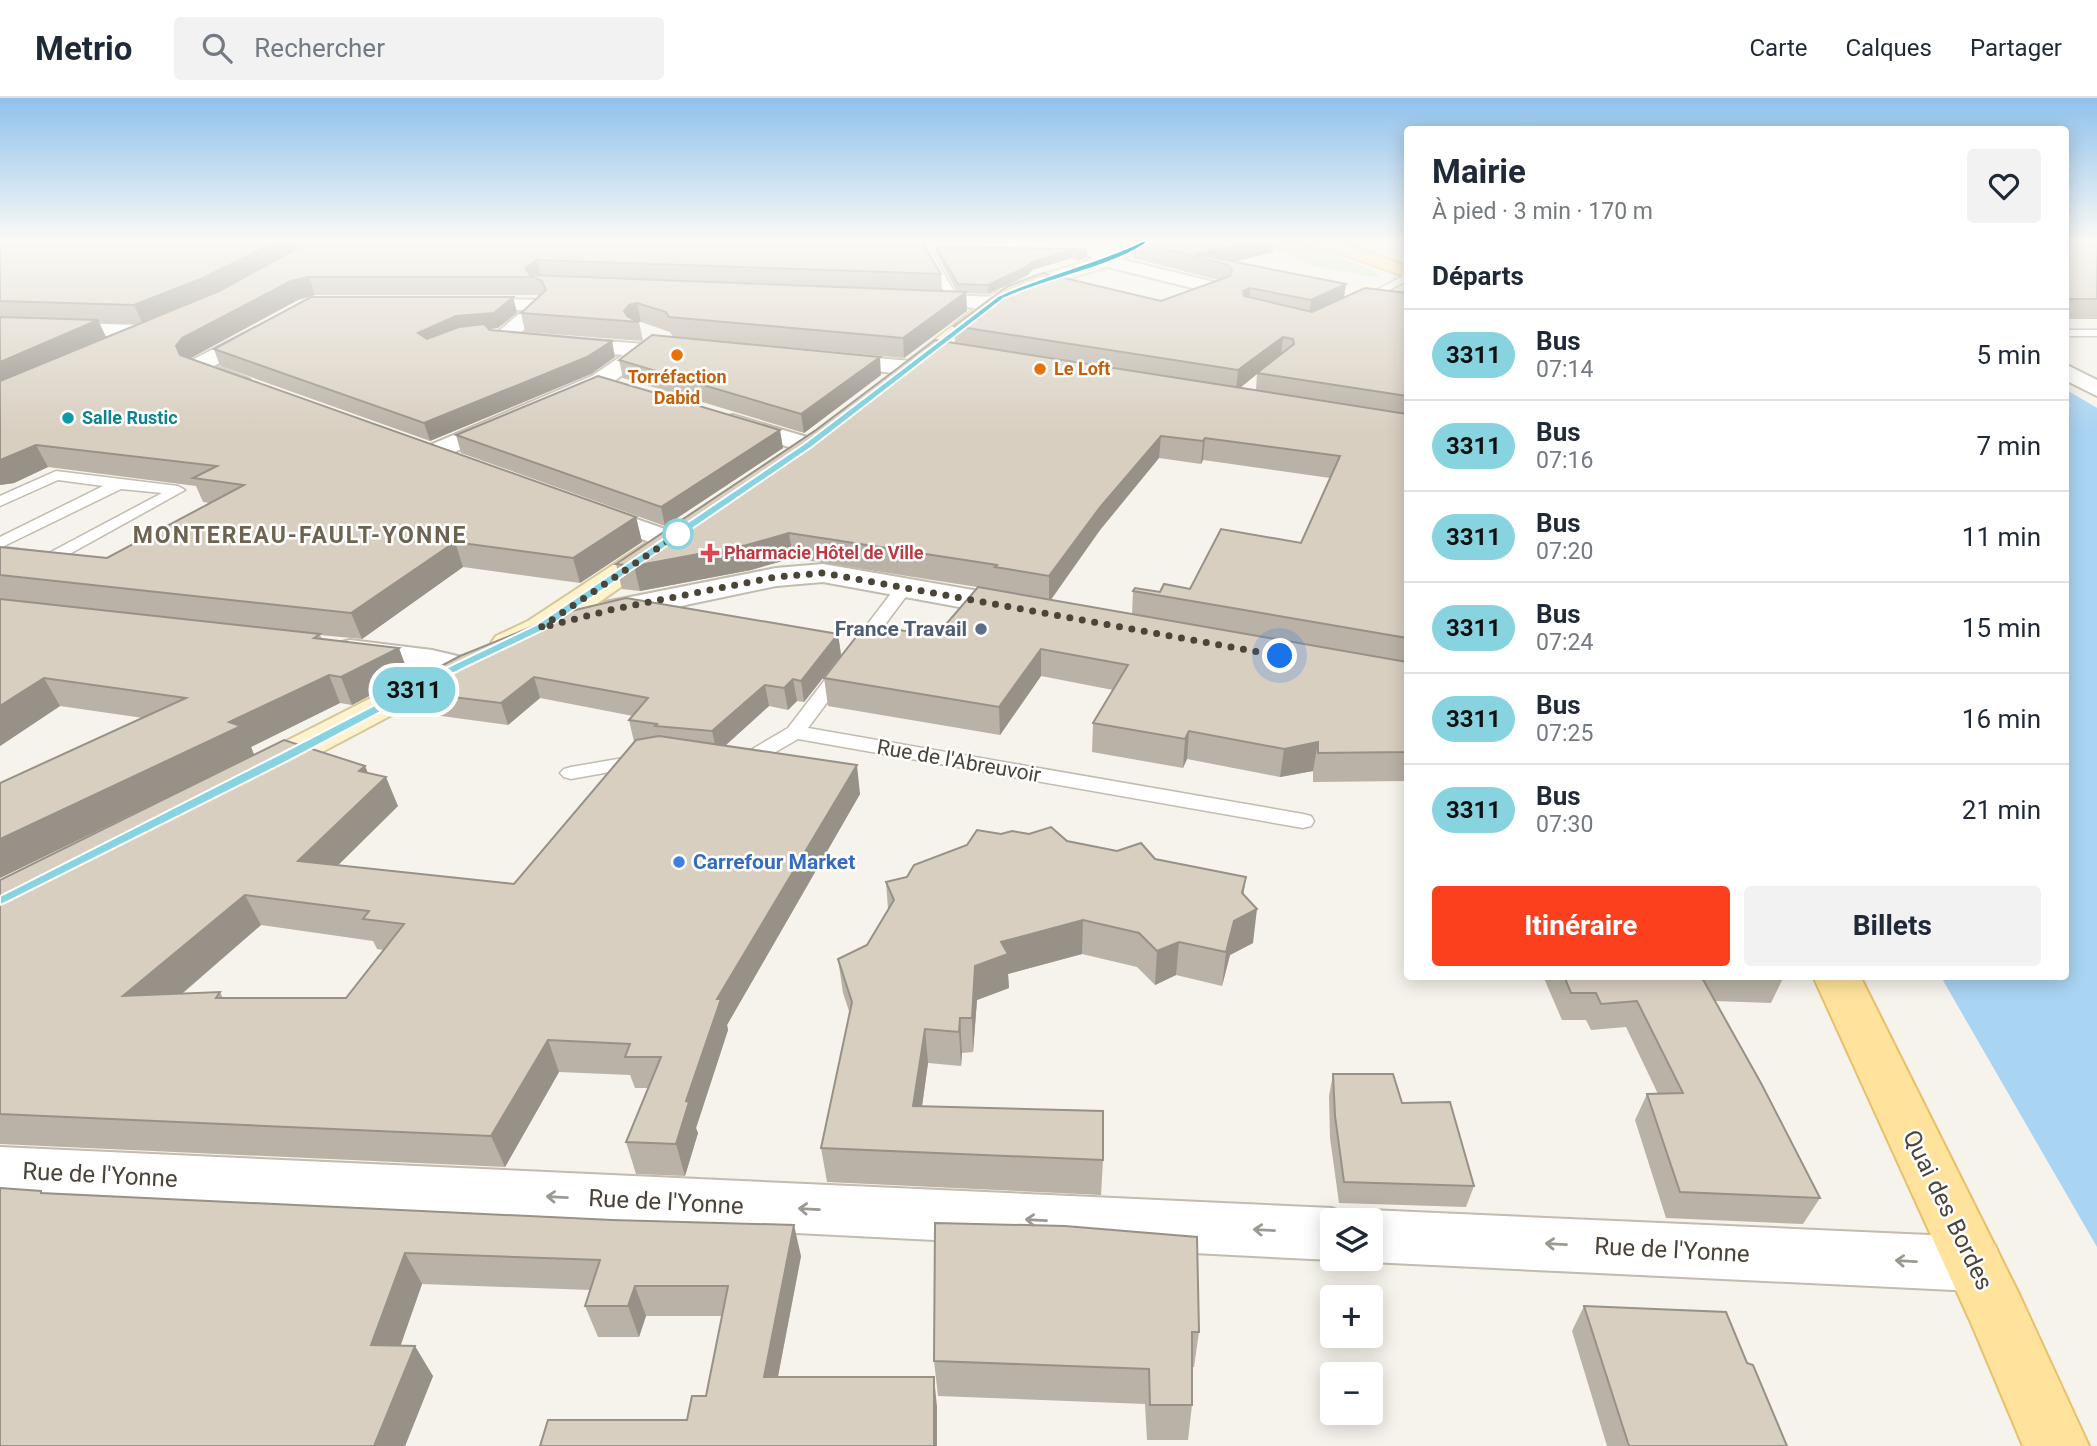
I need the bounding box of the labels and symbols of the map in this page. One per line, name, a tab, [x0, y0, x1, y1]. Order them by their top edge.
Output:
marker: Torréfaction Dabid	[669, 347, 685, 363]
place label: Le Loft	[1054, 358, 1110, 379]
marker: Le Loft	[1032, 361, 1048, 377]
place label: Torréfaction Dabid	[627, 366, 727, 408]
place label: Salle Rustic	[82, 407, 178, 428]
marker: Salle Rustic	[60, 410, 76, 426]
unlabelled marker	[663, 519, 693, 549]
district label: MONTEREAU-FAULT-YONNE	[133, 522, 467, 549]
place label: Pharmacie Hôtel de Ville	[724, 542, 924, 563]
marker: Pharmacie Hôtel de Ville	[702, 545, 718, 561]
place label: France Travail	[835, 617, 967, 641]
marker: France Travail	[973, 621, 989, 637]
your location	[1262, 638, 1297, 673]
line badge: 3311	[365, 667, 463, 713]
street label: Rue de l'Abreuvoir	[875, 735, 1043, 787]
place label: Carrefour Market	[693, 850, 855, 874]
marker: Carrefour Market	[671, 854, 687, 870]
street label: Quai des Bordes	[1897, 1125, 1999, 1295]
street label: Rue de l'Yonne	[22, 1157, 178, 1193]
street label: Rue de l'Yonne	[588, 1184, 744, 1220]
one-way arrow	[547, 1190, 569, 1203]
one-way arrow	[798, 1202, 821, 1215]
one-way arrow	[1025, 1213, 1048, 1226]
one-way arrow	[1252, 1224, 1275, 1237]
street label: Rue de l'Yonne	[1594, 1232, 1750, 1268]
one-way arrow	[1545, 1238, 1568, 1251]
one-way arrow	[1895, 1254, 1917, 1267]

